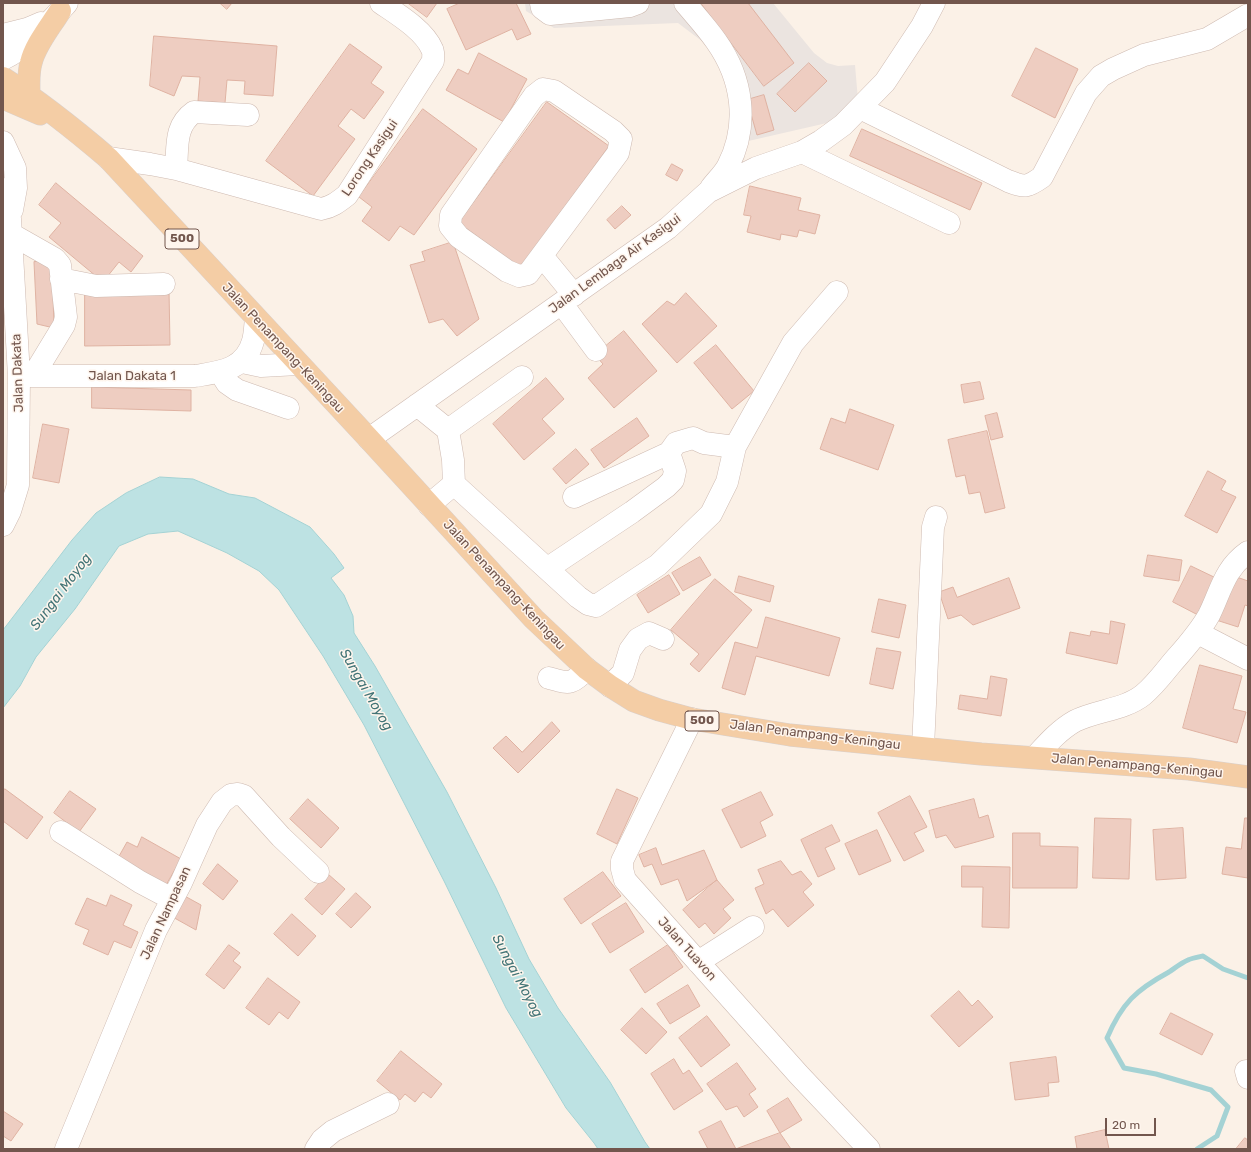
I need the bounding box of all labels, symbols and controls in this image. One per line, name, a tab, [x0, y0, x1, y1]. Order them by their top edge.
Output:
street label: Lorong Kasigui	[339, 117, 401, 199]
street label: Jalan Lembaga Air Kasigui	[546, 211, 684, 317]
road number: 500	[165, 229, 199, 249]
street label: Jalan Penampang-Keningau	[219, 280, 347, 416]
street label: Jalan Dakata	[9, 333, 27, 413]
street label: Jalan Dakata 1	[88, 368, 176, 384]
street label: Jalan Penampang-Keningau	[440, 517, 568, 653]
water label: Sungai Moyog	[27, 550, 95, 634]
water label: Sungai Moyog	[336, 646, 396, 734]
road number: 500	[685, 711, 719, 731]
street label: Jalan Penampang-Keningau	[729, 717, 901, 753]
street label: Jalan Penampang-Keningau	[1051, 751, 1223, 781]
street label: Jalan Nampasan	[138, 864, 194, 962]
street label: Jalan Tuavon	[654, 914, 720, 984]
water label: Sungai Moyog	[488, 932, 546, 1020]
scale bar	[1107, 1110, 1158, 1136]
text: 20 m	[1112, 1118, 1140, 1132]

